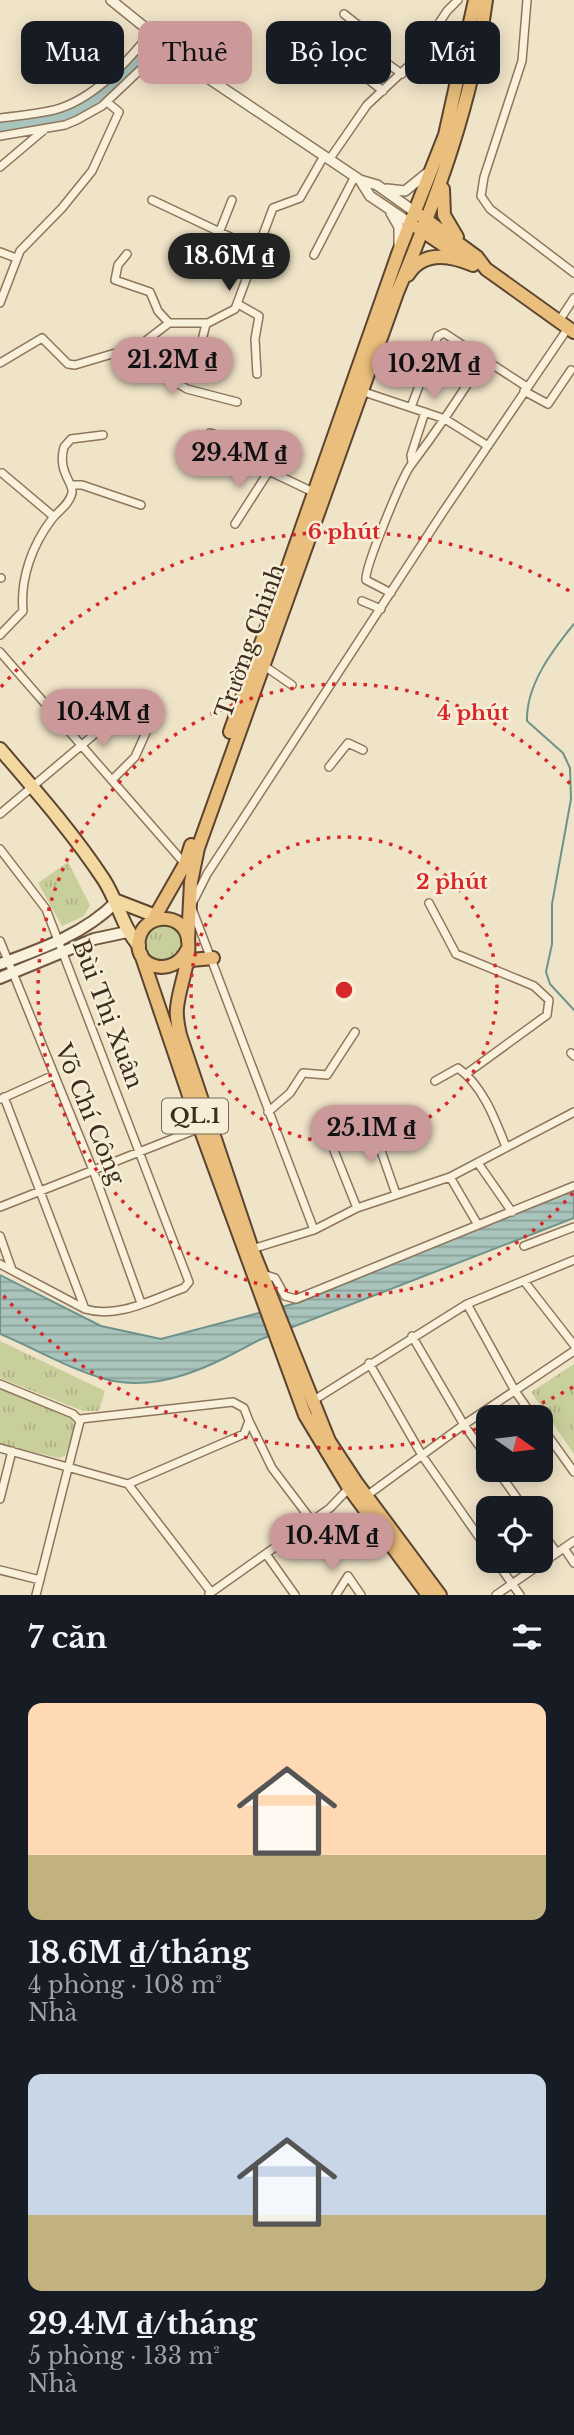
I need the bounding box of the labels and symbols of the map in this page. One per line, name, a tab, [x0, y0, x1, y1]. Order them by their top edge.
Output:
pin: 18.6M ₫	[164, 233, 294, 293]
pin: 21.2M ₫	[107, 338, 237, 397]
pin: 10.2M ₫	[369, 342, 499, 401]
pin: 29.4M ₫	[174, 430, 304, 490]
text: 6 phút	[308, 519, 380, 545]
street label: Trường Chinh	[209, 560, 291, 722]
pin: 10.4M ₫	[38, 690, 168, 749]
text: 4 phút	[437, 700, 509, 726]
text: 2 phút	[416, 869, 488, 895]
street label: Bùi Thị Xuân	[67, 935, 149, 1093]
centre of rings	[332, 978, 356, 1002]
street label: Võ Chí Công	[49, 1038, 131, 1189]
road number: QL.1	[162, 1098, 228, 1134]
pin: 25.1M ₫	[306, 1106, 436, 1165]
north arrow	[476, 1405, 553, 1482]
pin: 10.4M ₫	[267, 1514, 397, 1573]

